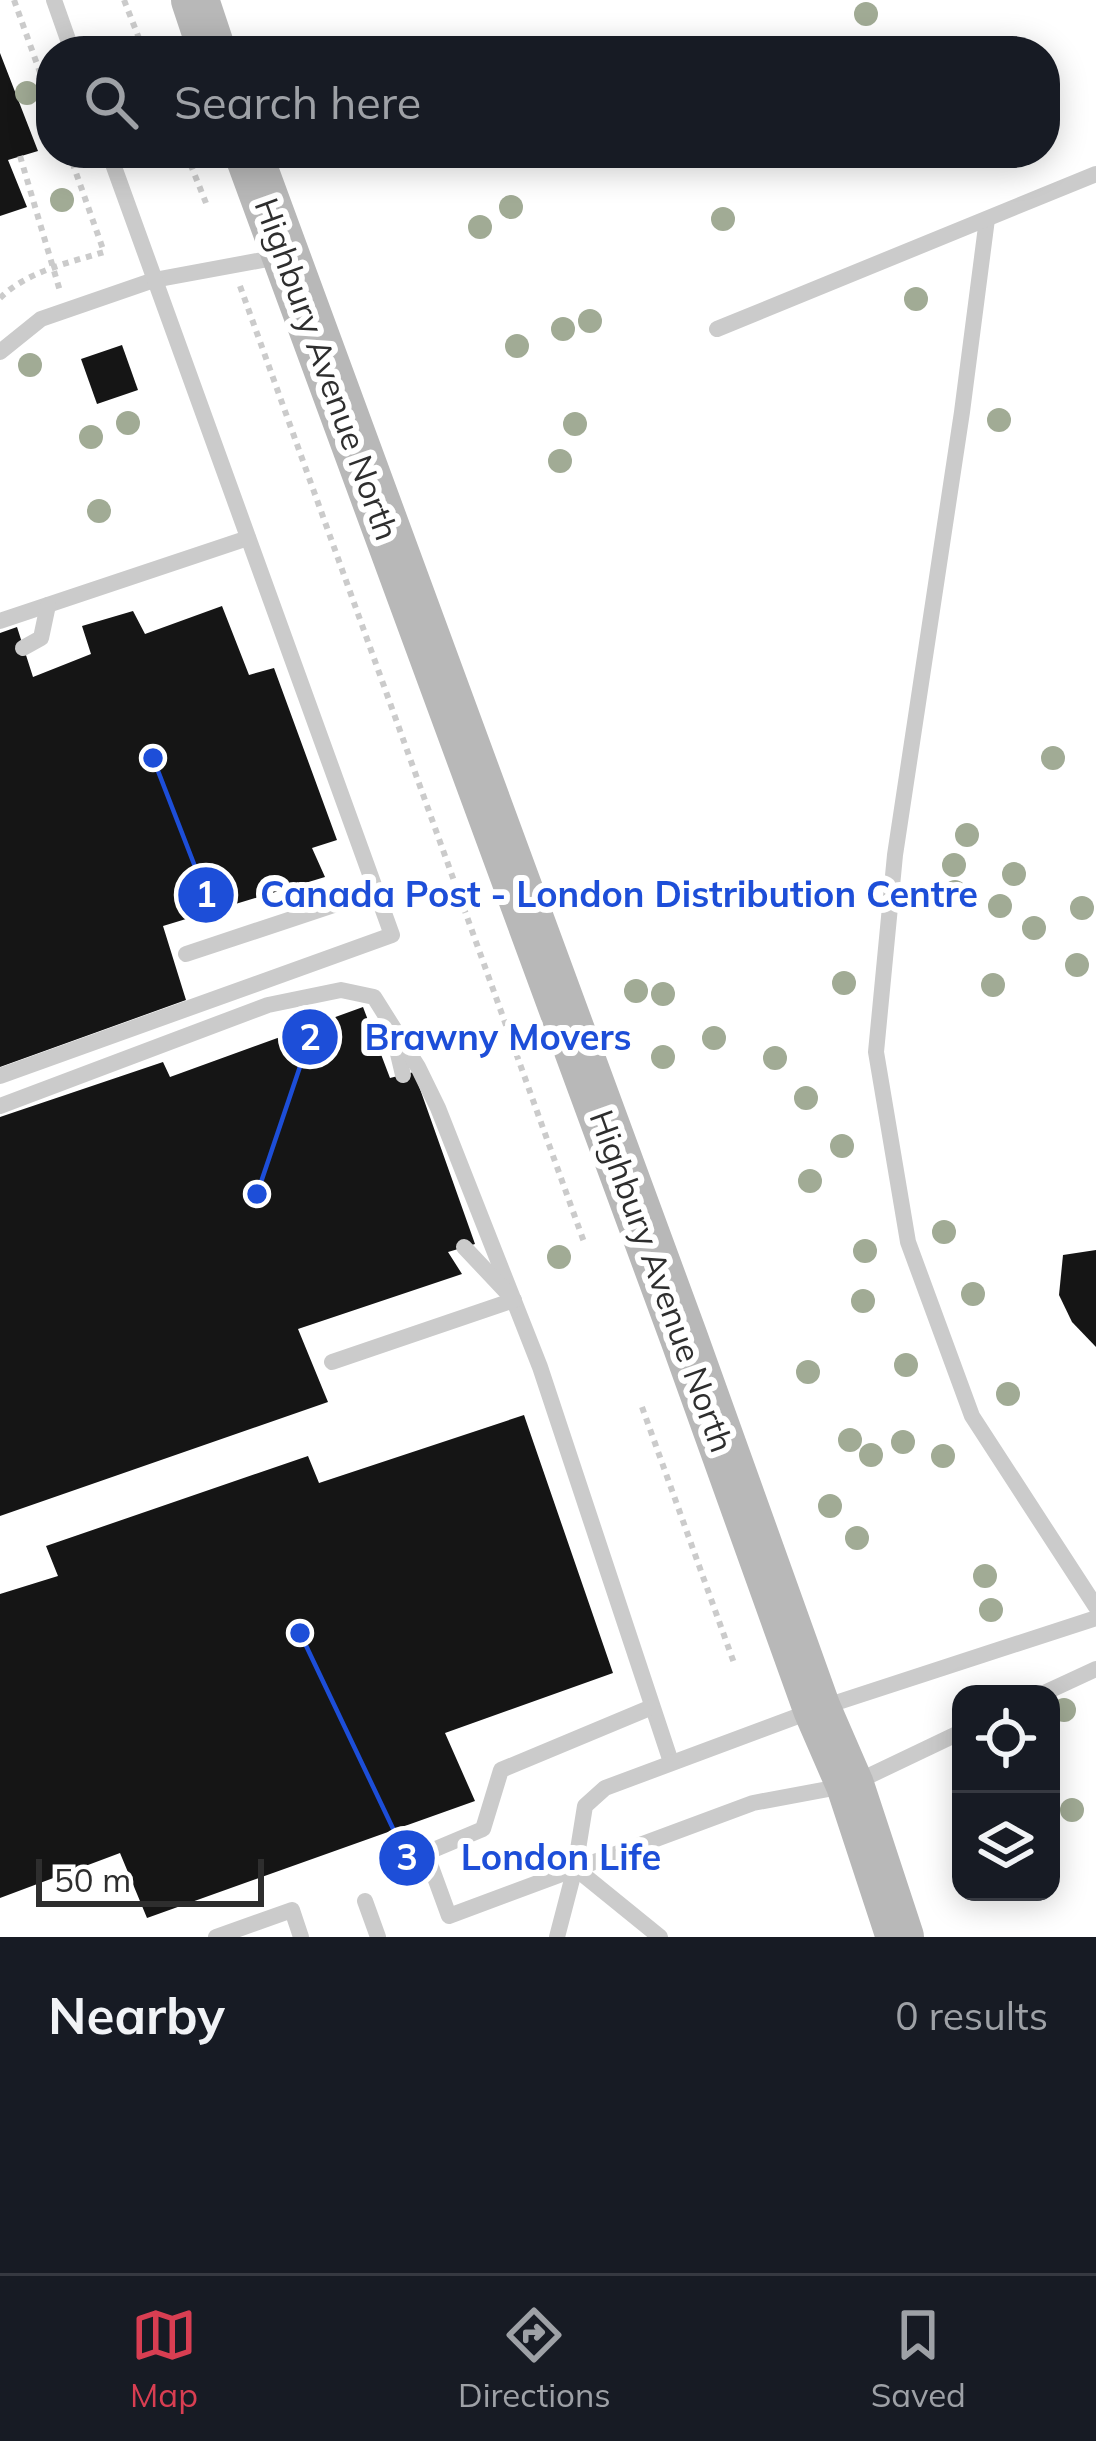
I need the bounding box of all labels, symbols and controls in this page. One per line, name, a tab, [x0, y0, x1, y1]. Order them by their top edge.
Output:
search box	[36, 36, 1060, 168]
icon: search	[78, 69, 144, 135]
text: Search here	[174, 74, 421, 130]
street label: Highbury Avenue North	[246, 192, 408, 546]
callout: Canada Post - London Distribution Centre	[176, 859, 1002, 931]
text: 1	[195, 871, 217, 916]
text: Canada Post - London Distribution Centre	[260, 871, 978, 916]
callout: Brawny Movers	[280, 1001, 655, 1073]
text: 2	[299, 1014, 321, 1059]
text: Brawny Movers	[365, 1014, 631, 1059]
street label: Highbury Avenue North	[581, 1104, 743, 1458]
map controls	[952, 1685, 1060, 1901]
button: locate	[952, 1685, 1060, 1793]
button: layers	[952, 1793, 1060, 1901]
callout: London Life	[377, 1822, 685, 1894]
text: 3	[396, 1834, 418, 1879]
text: London Life	[461, 1834, 661, 1879]
scale bar	[36, 1853, 264, 1906]
text: 50 m	[54, 1859, 131, 1900]
text: Nearby	[48, 1983, 225, 2047]
text: 0 results	[895, 1991, 1048, 2040]
tab: Map	[130, 2302, 198, 2415]
tab: Directions	[458, 2302, 611, 2415]
tab: Saved	[871, 2302, 966, 2415]

